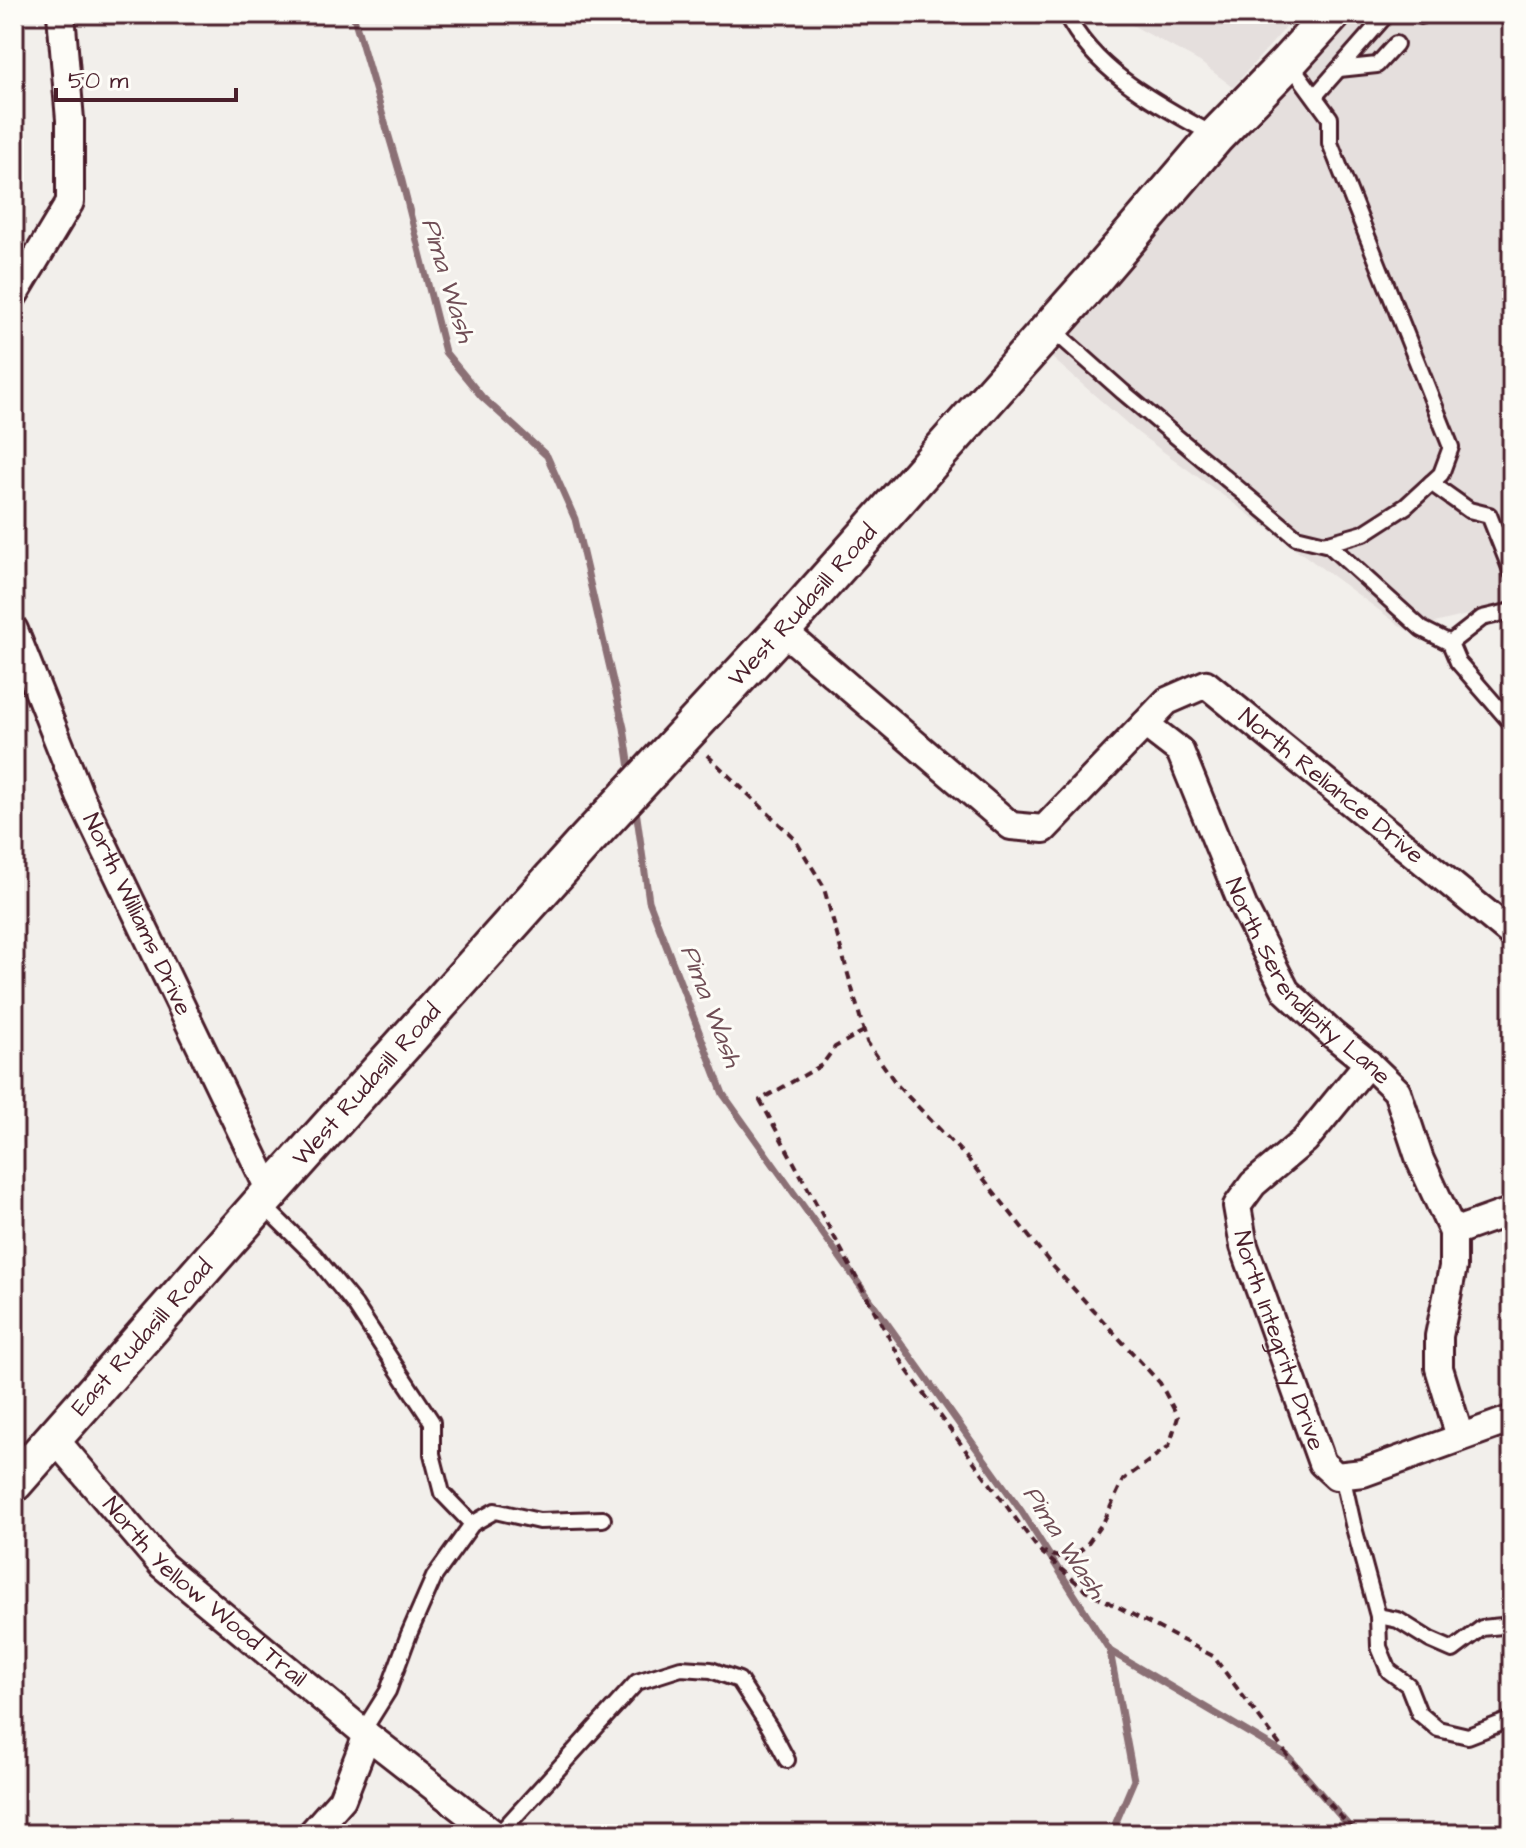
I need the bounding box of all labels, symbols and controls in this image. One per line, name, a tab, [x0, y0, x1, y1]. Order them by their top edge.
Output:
scale bar	[56, 52, 236, 102]
text: 50 m	[68, 64, 129, 98]
water label: Pima Wash	[412, 214, 484, 348]
street label: West Rudasill Road	[720, 517, 885, 694]
street label: North Reliance Drive	[1231, 700, 1431, 872]
street label: North Williams Drive	[74, 807, 200, 1021]
street label: North Serendipity Lane	[1216, 873, 1398, 1093]
water label: Pima Wash	[671, 940, 751, 1073]
street label: West Rudasill Road	[285, 996, 449, 1174]
street label: North Integrity Drive	[1225, 1228, 1333, 1455]
street label: East Rudasill Road	[64, 1251, 221, 1424]
water label: Pima Wash	[1014, 1479, 1115, 1606]
street label: North Yellow Wood Trail	[94, 1489, 314, 1695]

